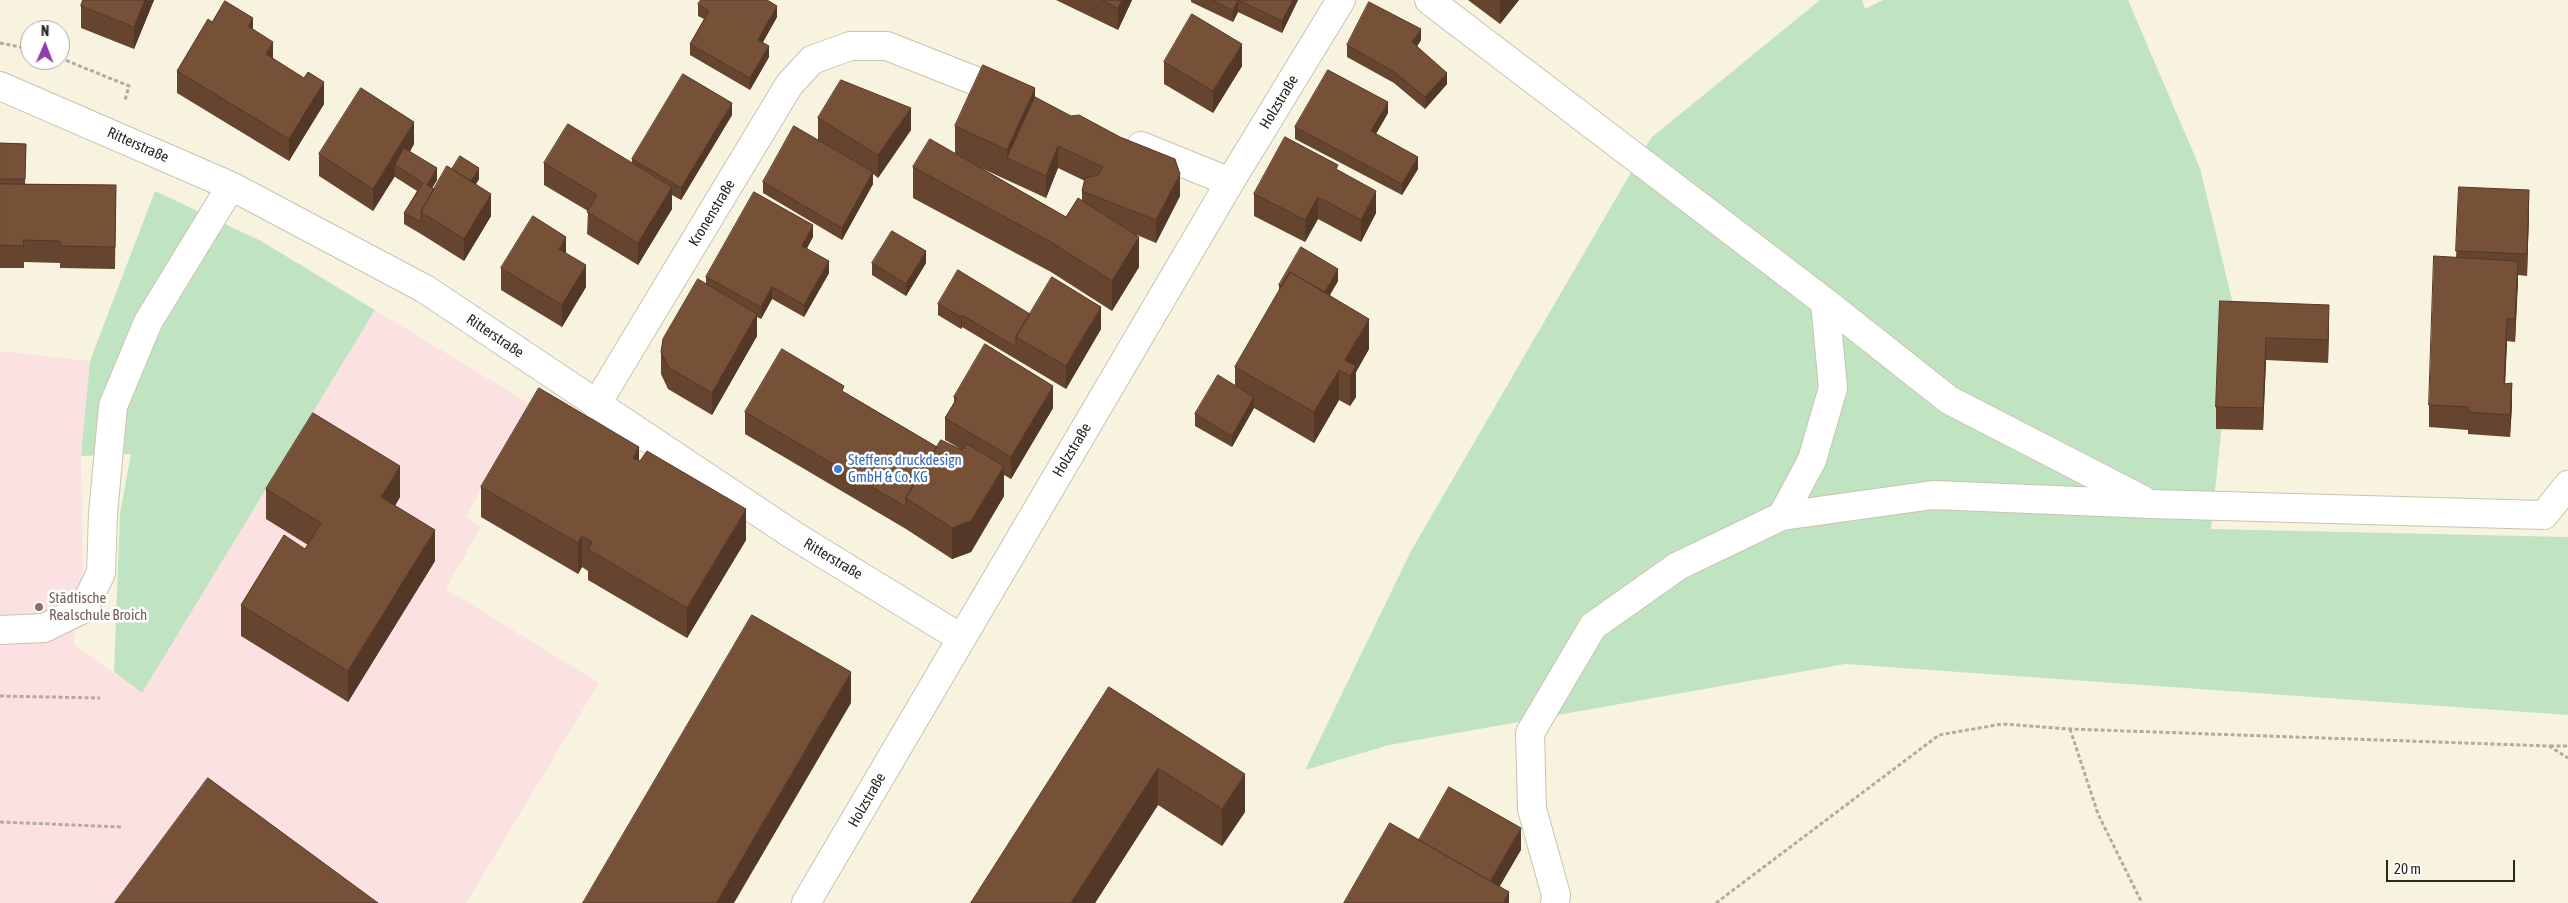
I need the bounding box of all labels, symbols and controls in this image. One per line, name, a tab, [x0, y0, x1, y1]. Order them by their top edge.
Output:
north arrow	[20, 20, 70, 70]
text: N	[41, 23, 50, 39]
street label: Holzstraße	[1256, 72, 1302, 132]
street label: Ritterstraße	[105, 124, 171, 166]
street label: Kronenstraße	[685, 176, 739, 250]
street label: Ritterstraße	[463, 310, 527, 362]
street label: Holzstraße	[1049, 420, 1095, 480]
place label: Steffens druckdesign GmbH & Co. KG	[848, 451, 962, 486]
marker: Steffens druckdesign GmbH & Co. KG	[832, 463, 844, 475]
street label: Ritterstraße	[800, 534, 866, 584]
place label: Städtische Realschule Broich	[49, 589, 147, 624]
marker: Städtische Realschule Broich	[33, 601, 45, 613]
street label: Holzstraße	[844, 770, 890, 830]
scale bar	[2388, 850, 2517, 882]
text: 20 m	[2394, 860, 2421, 877]

